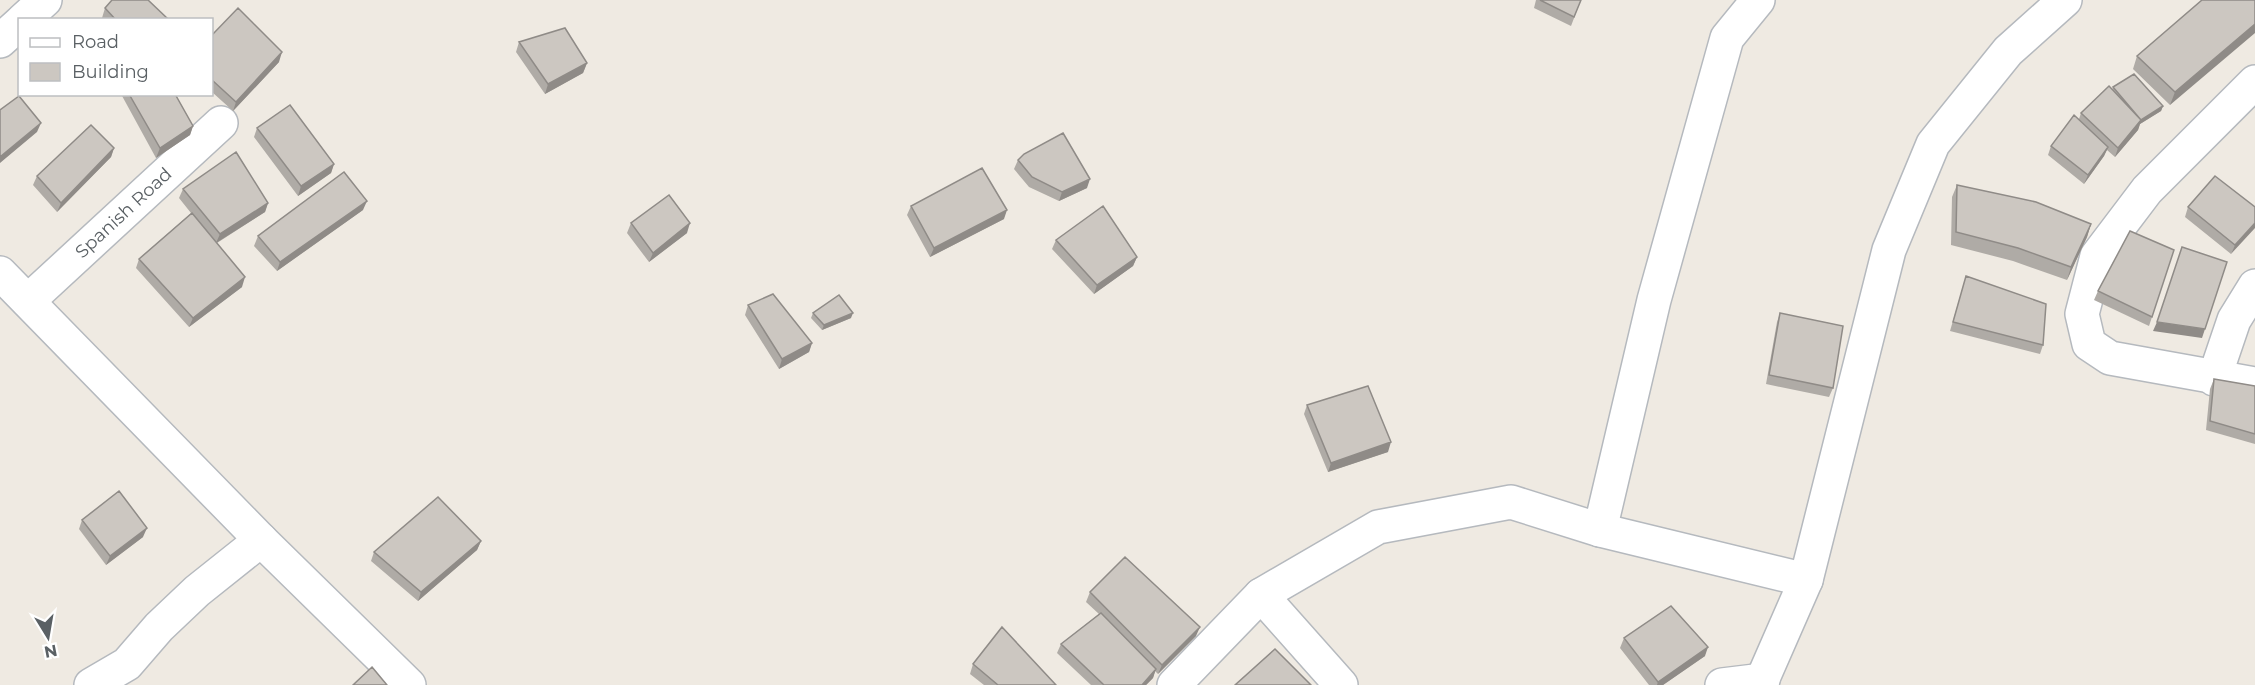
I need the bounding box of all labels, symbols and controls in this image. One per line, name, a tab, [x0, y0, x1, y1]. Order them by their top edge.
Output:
legend	[18, 18, 213, 96]
text: Road	[72, 31, 119, 53]
text: Building	[72, 61, 149, 83]
street label: Spanish Road	[71, 163, 176, 263]
north arrow	[18, 607, 78, 667]
text: N	[43, 641, 59, 662]

